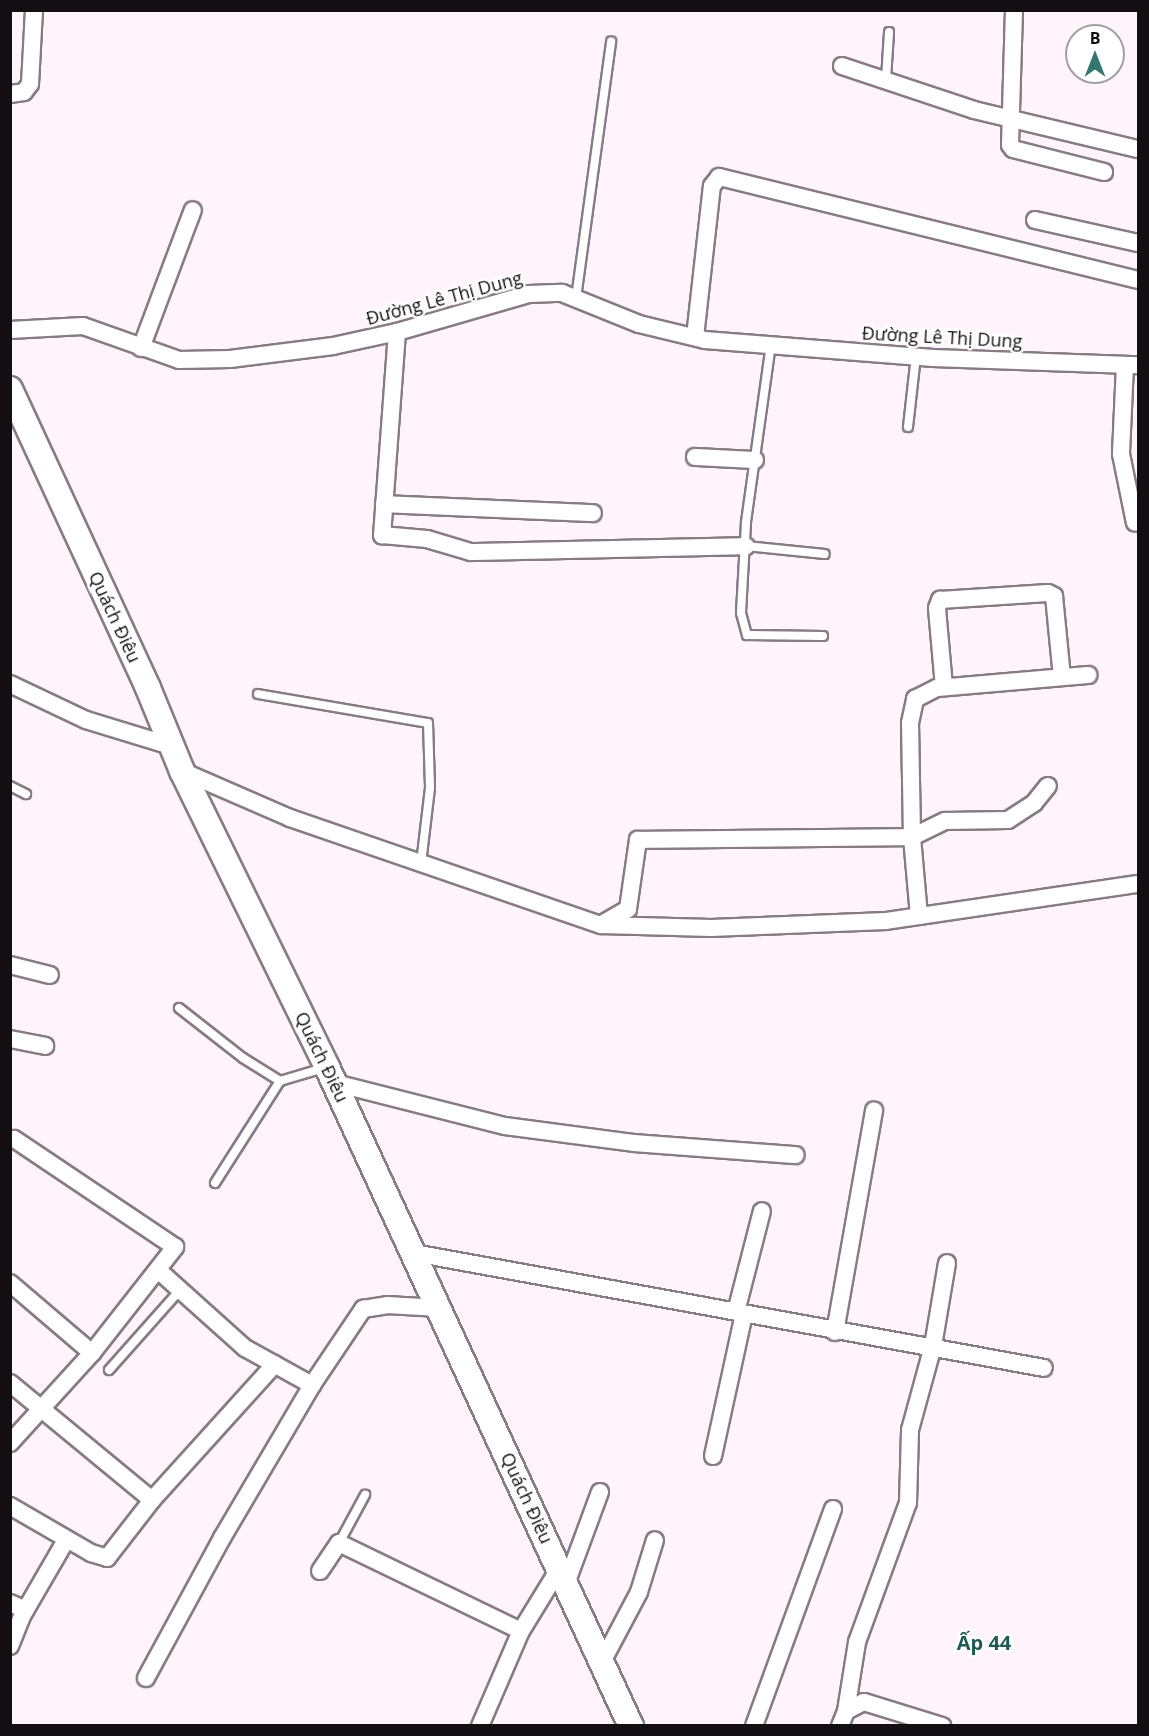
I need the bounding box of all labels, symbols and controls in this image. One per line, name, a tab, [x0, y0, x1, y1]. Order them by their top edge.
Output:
north arrow	[1065, 24, 1125, 84]
text: B	[1090, 27, 1100, 49]
street label: Đường Lê Thị Dung	[364, 267, 524, 329]
street label: Đường Lê Thị Dung	[861, 322, 1023, 352]
street label: Quách Điêu	[84, 568, 146, 666]
street label: Quách Điêu	[291, 1008, 353, 1106]
street label: Quách Điêu	[496, 1449, 558, 1547]
district label: Ấp 44	[957, 1630, 1011, 1654]

